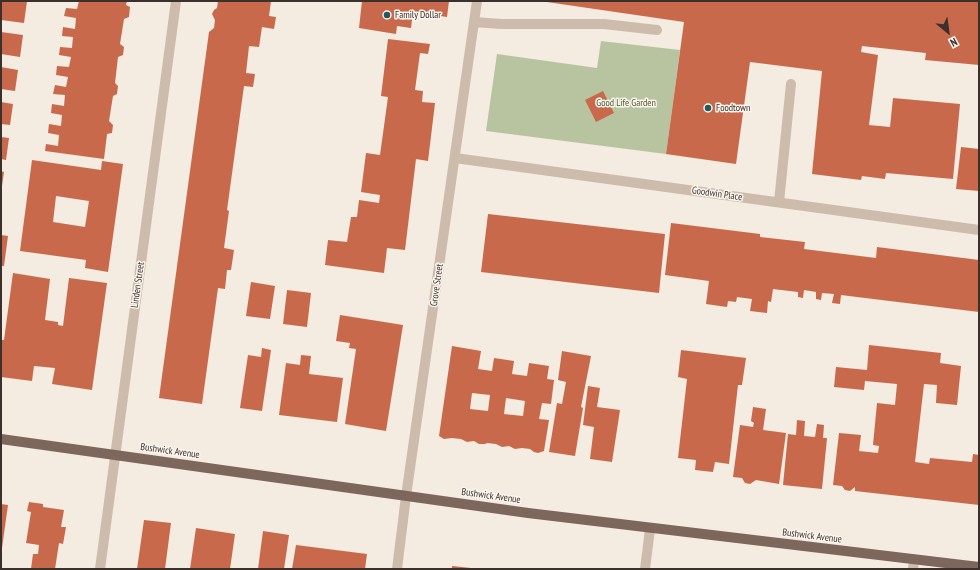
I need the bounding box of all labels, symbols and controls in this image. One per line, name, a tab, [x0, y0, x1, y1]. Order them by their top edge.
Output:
place label: Family Dollar	[395, 9, 441, 21]
marker: Family Dollar	[382, 10, 392, 20]
north arrow	[928, 12, 968, 52]
text: N	[948, 35, 960, 50]
park label: Good Life Garden	[596, 97, 656, 109]
place label: Foodtown	[716, 102, 750, 114]
marker: Foodtown	[703, 103, 713, 113]
street label: Goodwin Place	[691, 185, 743, 203]
street label: Linden Street	[129, 261, 147, 309]
street label: Grove Street	[428, 263, 446, 307]
street label: Bushwick Avenue	[140, 441, 200, 461]
street label: Bushwick Avenue	[461, 486, 521, 506]
street label: Bushwick Avenue	[782, 526, 842, 546]

